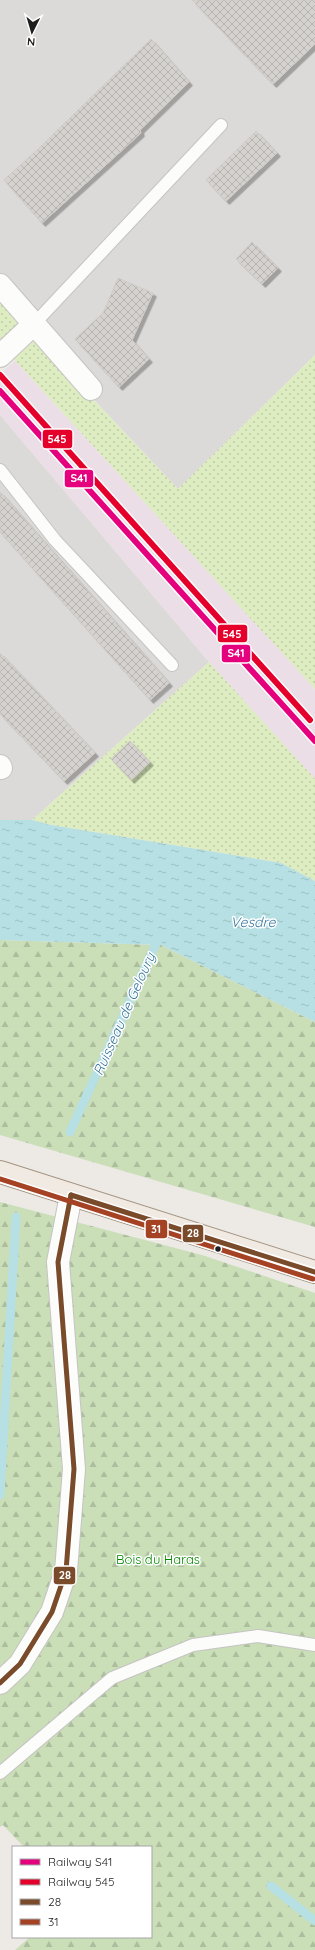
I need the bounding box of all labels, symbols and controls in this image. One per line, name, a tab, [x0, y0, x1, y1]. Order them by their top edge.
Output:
north arrow	[12, 12, 52, 52]
text: N	[26, 35, 36, 49]
line badge: 545	[42, 429, 73, 449]
text: 545	[47, 432, 67, 446]
line badge: S41	[64, 469, 94, 488]
text: S41	[71, 471, 87, 485]
line badge: 545	[217, 624, 248, 643]
text: 545	[222, 627, 242, 641]
line badge: S41	[221, 644, 251, 663]
text: S41	[228, 646, 244, 660]
water label: Vesdre	[231, 913, 277, 931]
water label: Ruisseau de Geloury	[89, 949, 160, 1078]
line badge: 31	[145, 1219, 168, 1239]
text: 31	[151, 1222, 161, 1236]
line badge: 28	[182, 1224, 204, 1243]
text: 28	[187, 1226, 199, 1240]
unlabelled marker	[213, 1244, 223, 1254]
park label: Bois du Haras	[116, 1551, 200, 1567]
line badge: 28	[53, 1566, 76, 1585]
text: 28	[59, 1568, 71, 1582]
legend	[12, 1846, 152, 1938]
text: Railway S41	[48, 1854, 112, 1869]
text: Railway 545	[48, 1874, 114, 1889]
text: 28	[48, 1894, 61, 1909]
text: 31	[48, 1914, 59, 1929]

